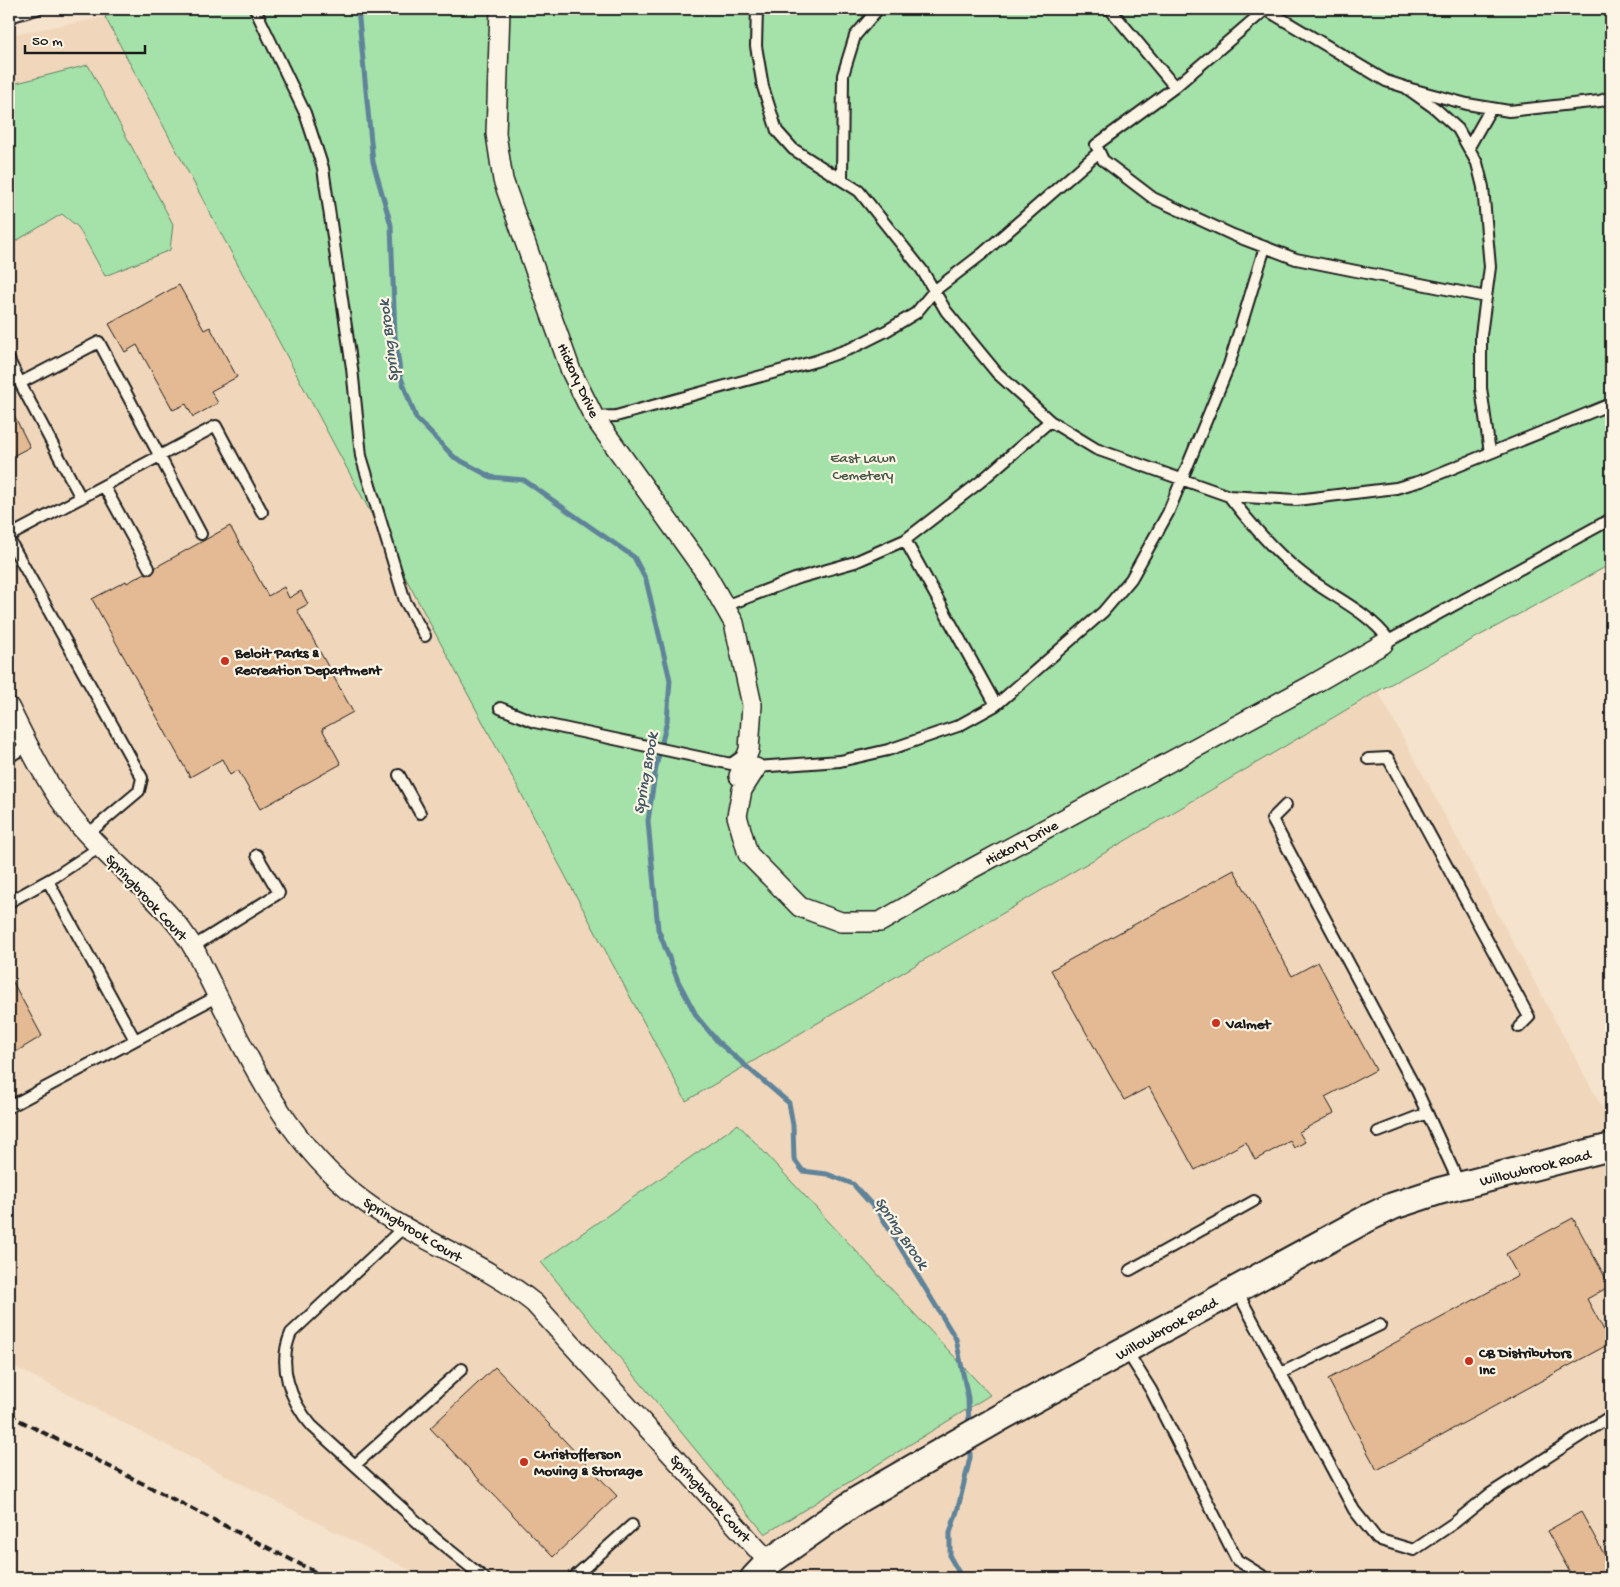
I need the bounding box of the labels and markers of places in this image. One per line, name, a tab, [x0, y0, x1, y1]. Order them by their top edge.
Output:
place label: Beloit Parks & Recreation Department	[234, 645, 383, 680]
marker: Beloit Parks & Recreation Department	[219, 655, 231, 667]
place label: Valmet	[1225, 1016, 1272, 1034]
marker: Valmet	[1210, 1017, 1222, 1029]
place label: CB Distributors Inc	[1478, 1345, 1573, 1380]
marker: CB Distributors Inc	[1463, 1355, 1475, 1367]
place label: Christofferson Moving & Storage	[533, 1446, 644, 1481]
marker: Christofferson Moving & Storage	[518, 1456, 530, 1468]

